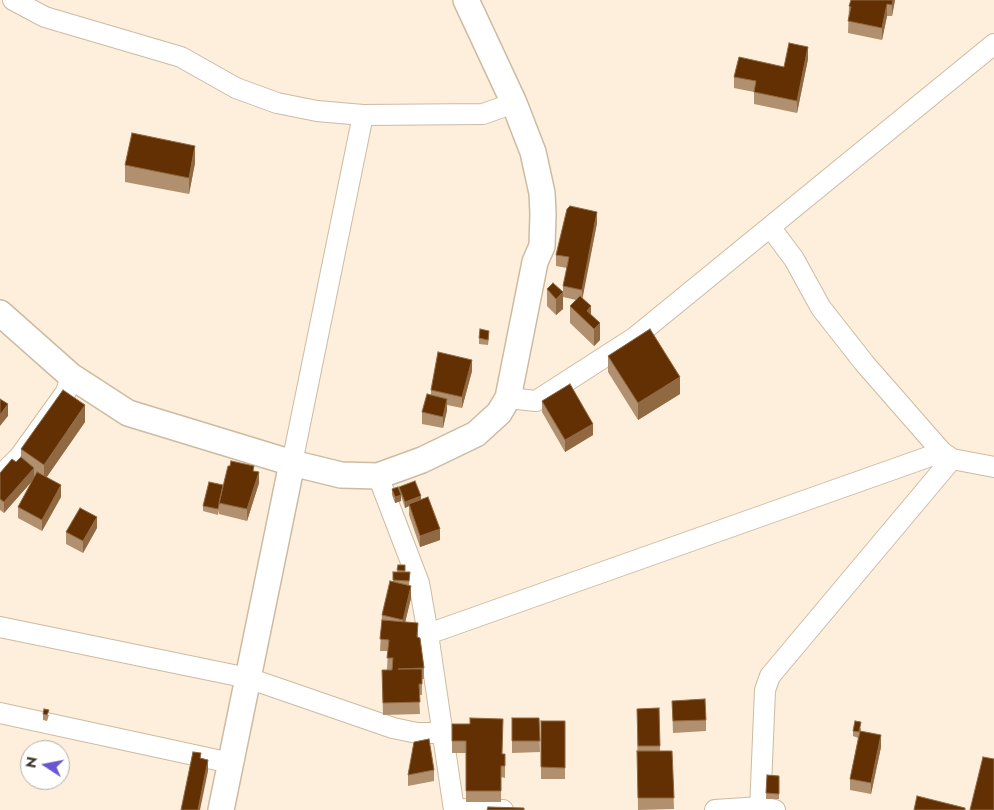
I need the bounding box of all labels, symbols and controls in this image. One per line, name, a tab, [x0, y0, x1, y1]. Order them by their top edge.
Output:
north arrow	[20, 740, 70, 790]
text: N	[20, 755, 42, 770]

